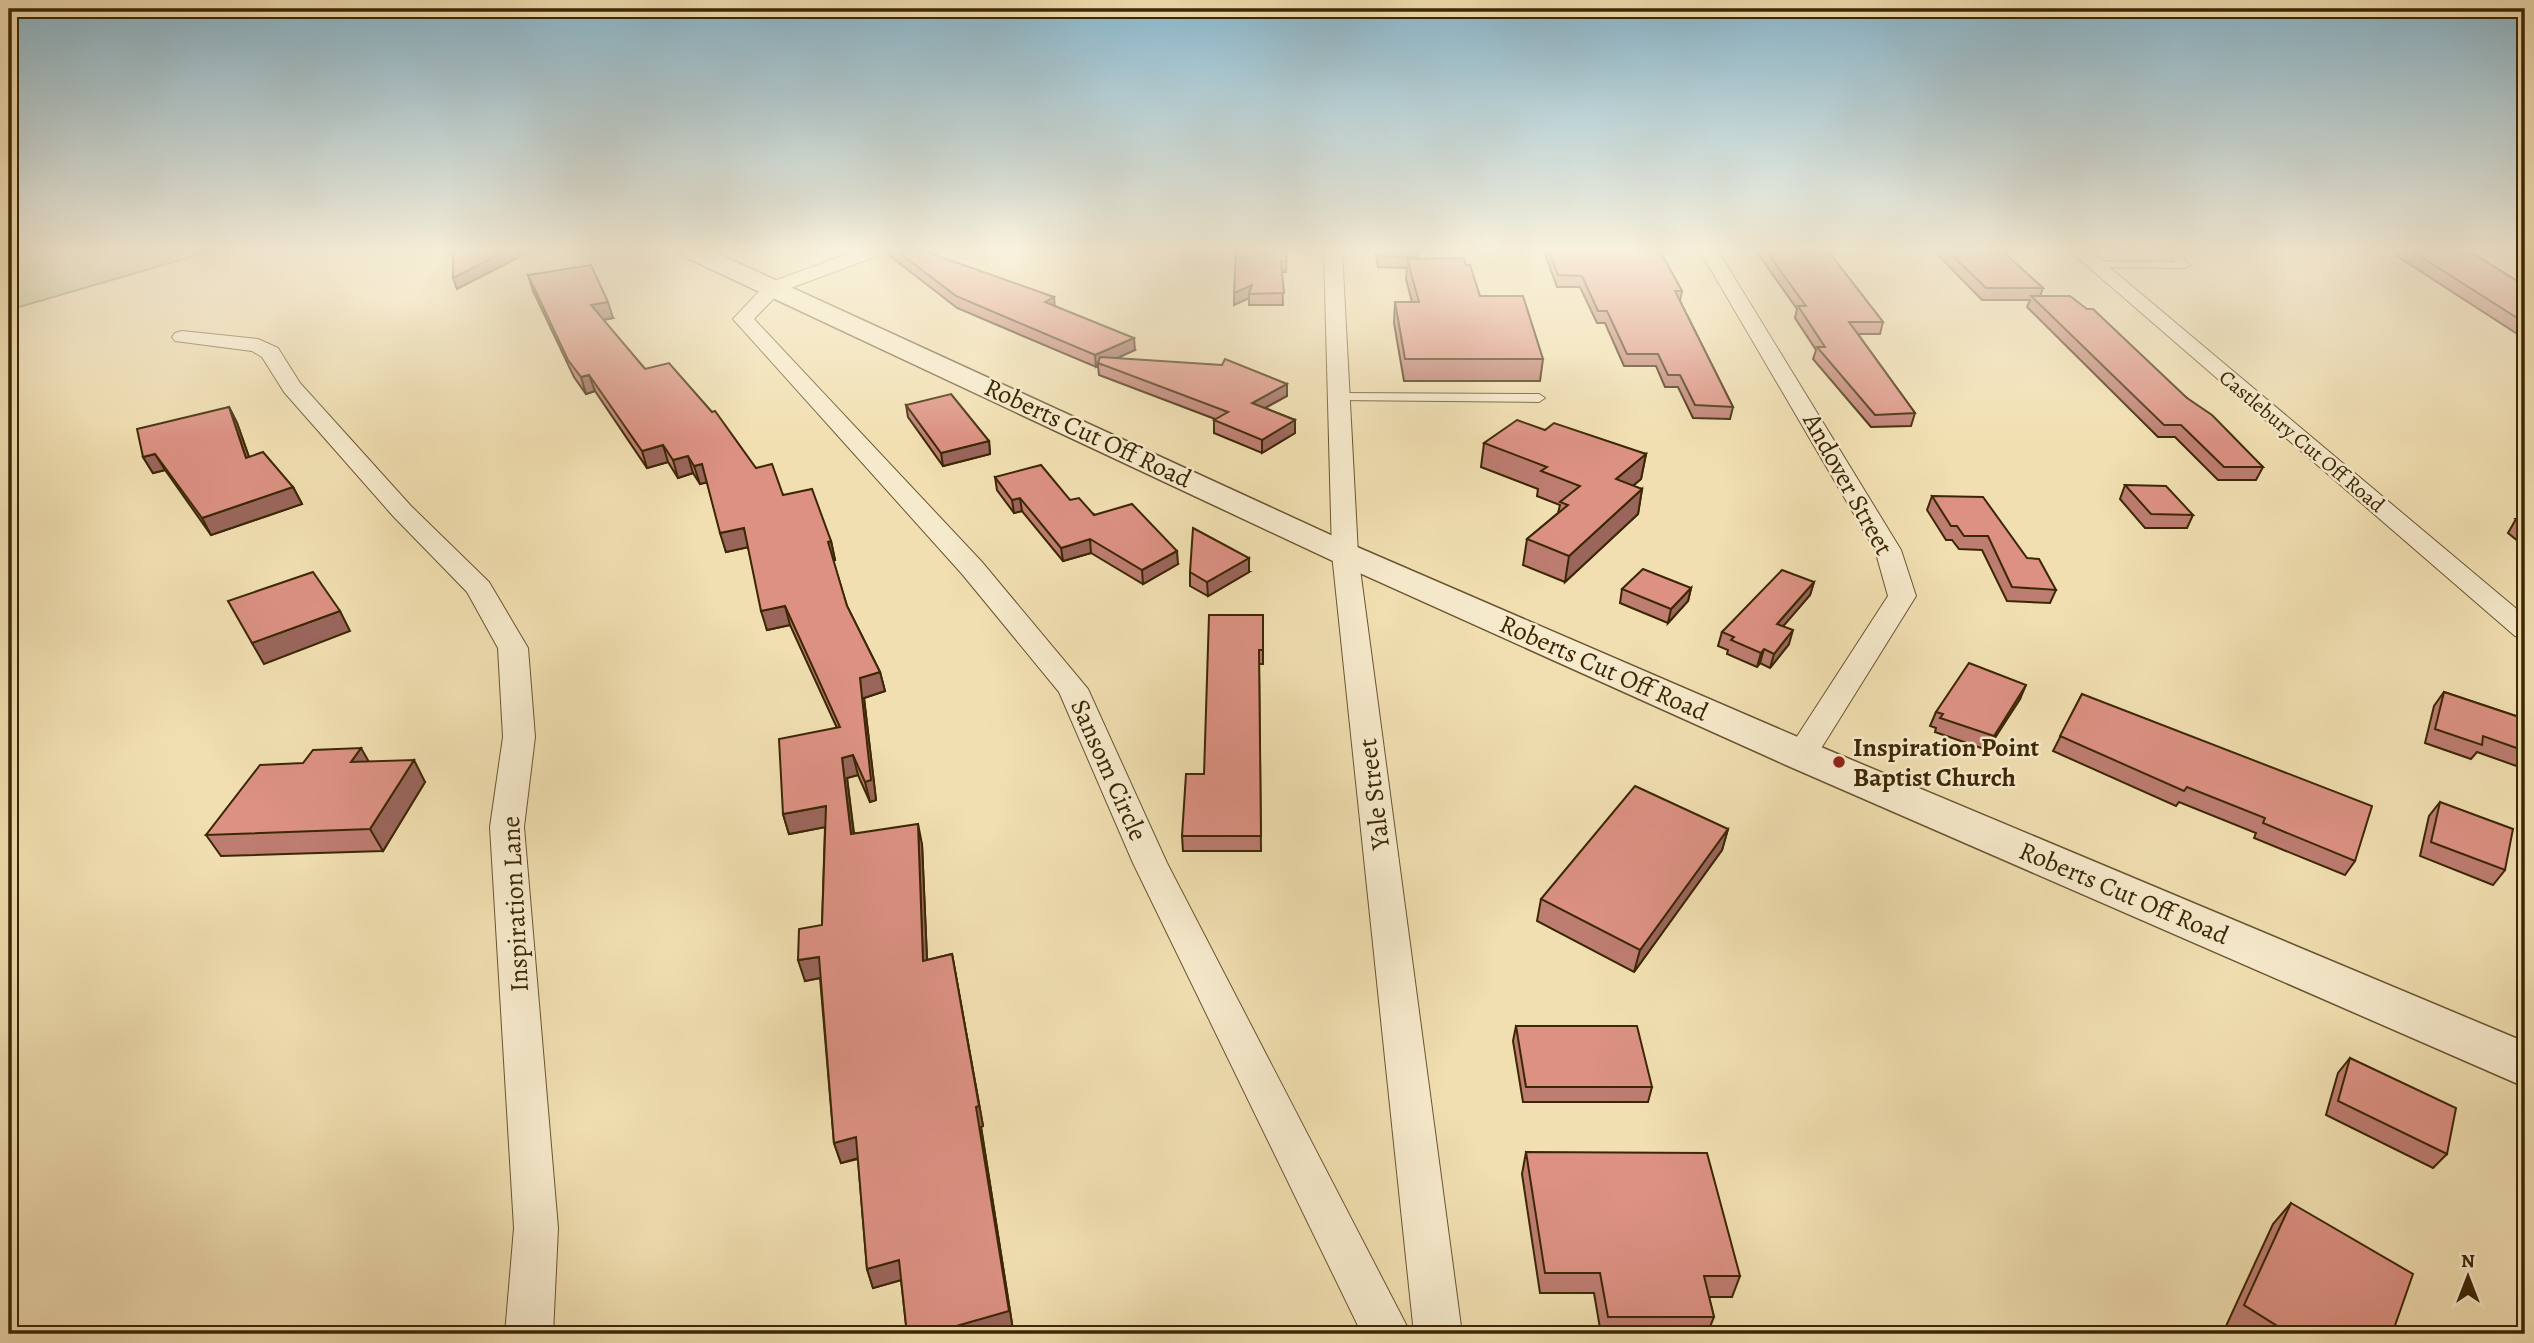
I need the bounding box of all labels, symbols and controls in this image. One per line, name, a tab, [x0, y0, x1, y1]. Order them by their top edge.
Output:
street label: Castlebury Cut Off Road	[2213, 363, 2391, 519]
street label: Roberts Cut Off Road	[979, 370, 1197, 496]
street label: Andover Street	[1794, 406, 1902, 562]
street label: Roberts Cut Off Road	[1494, 606, 1714, 730]
street label: Sansom Circle	[1062, 694, 1156, 846]
place label: Inspiration Point Baptist Church	[1853, 730, 2040, 795]
street label: Yale Street	[1350, 736, 1398, 853]
marker: Inspiration Point Baptist Church	[1831, 754, 1847, 770]
street label: Inspiration Lane	[493, 815, 537, 993]
street label: Roberts Cut Off Road	[2014, 833, 2234, 953]
north arrow	[2432, 1242, 2502, 1312]
text: N	[2461, 1248, 2475, 1274]

